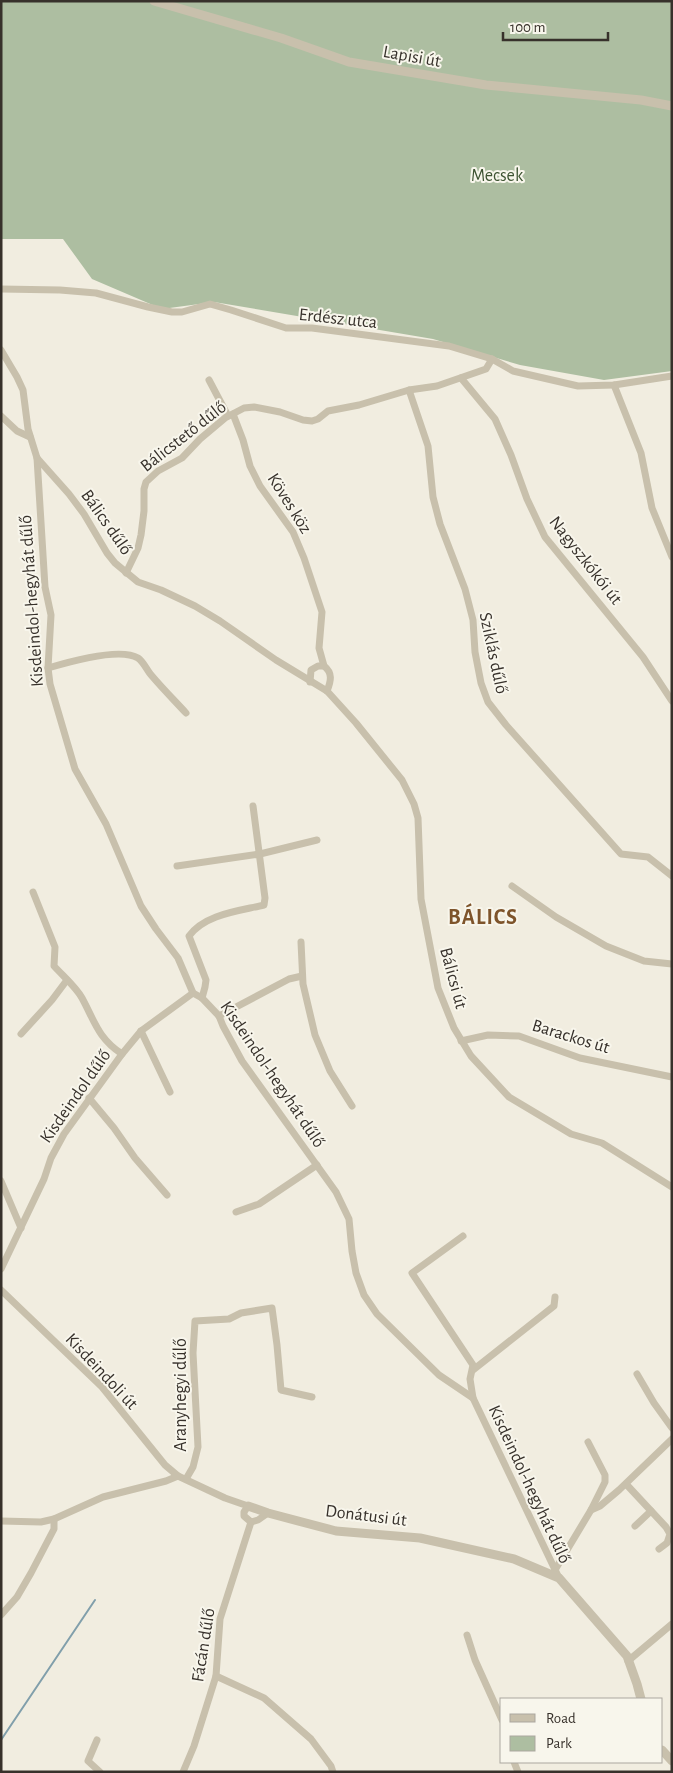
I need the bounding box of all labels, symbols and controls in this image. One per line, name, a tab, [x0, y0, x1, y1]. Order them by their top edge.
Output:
scale bar	[503, 10, 608, 42]
text: 100 m	[510, 20, 545, 35]
street label: Lapisi út	[382, 43, 442, 71]
park label: Mecsek	[471, 167, 524, 185]
street label: Erdész utca	[298, 306, 378, 332]
street label: Bálicstető dűlő	[137, 398, 230, 476]
street label: Köves köz	[264, 470, 315, 537]
street label: Bálics dűlő	[77, 487, 135, 559]
street label: Nagyszkókói út	[545, 513, 625, 608]
street label: Kisdeindol-hegyhát dűlő	[17, 514, 47, 688]
street label: Sziklás dűlő	[476, 611, 510, 696]
district label: BÁLICS	[448, 903, 518, 928]
street label: Bálicsi út	[436, 946, 470, 1011]
street label: Kisdeindol-hegyhát dűlő	[217, 998, 328, 1151]
street label: Barackos út	[530, 1017, 612, 1057]
street label: Kisdeindol dűlő	[37, 1046, 115, 1147]
street label: Kisdeindoli út	[62, 1330, 141, 1413]
street label: Aranyhegyi dűlő	[172, 1338, 190, 1452]
street label: Kisdeindol-hegyhát dűlő	[485, 1403, 574, 1566]
street label: Donátusi út	[324, 1502, 408, 1530]
street label: Fácán dűlő	[189, 1607, 219, 1683]
legend	[500, 1698, 663, 1763]
text: Road	[546, 1711, 576, 1726]
text: Park	[546, 1736, 572, 1751]

